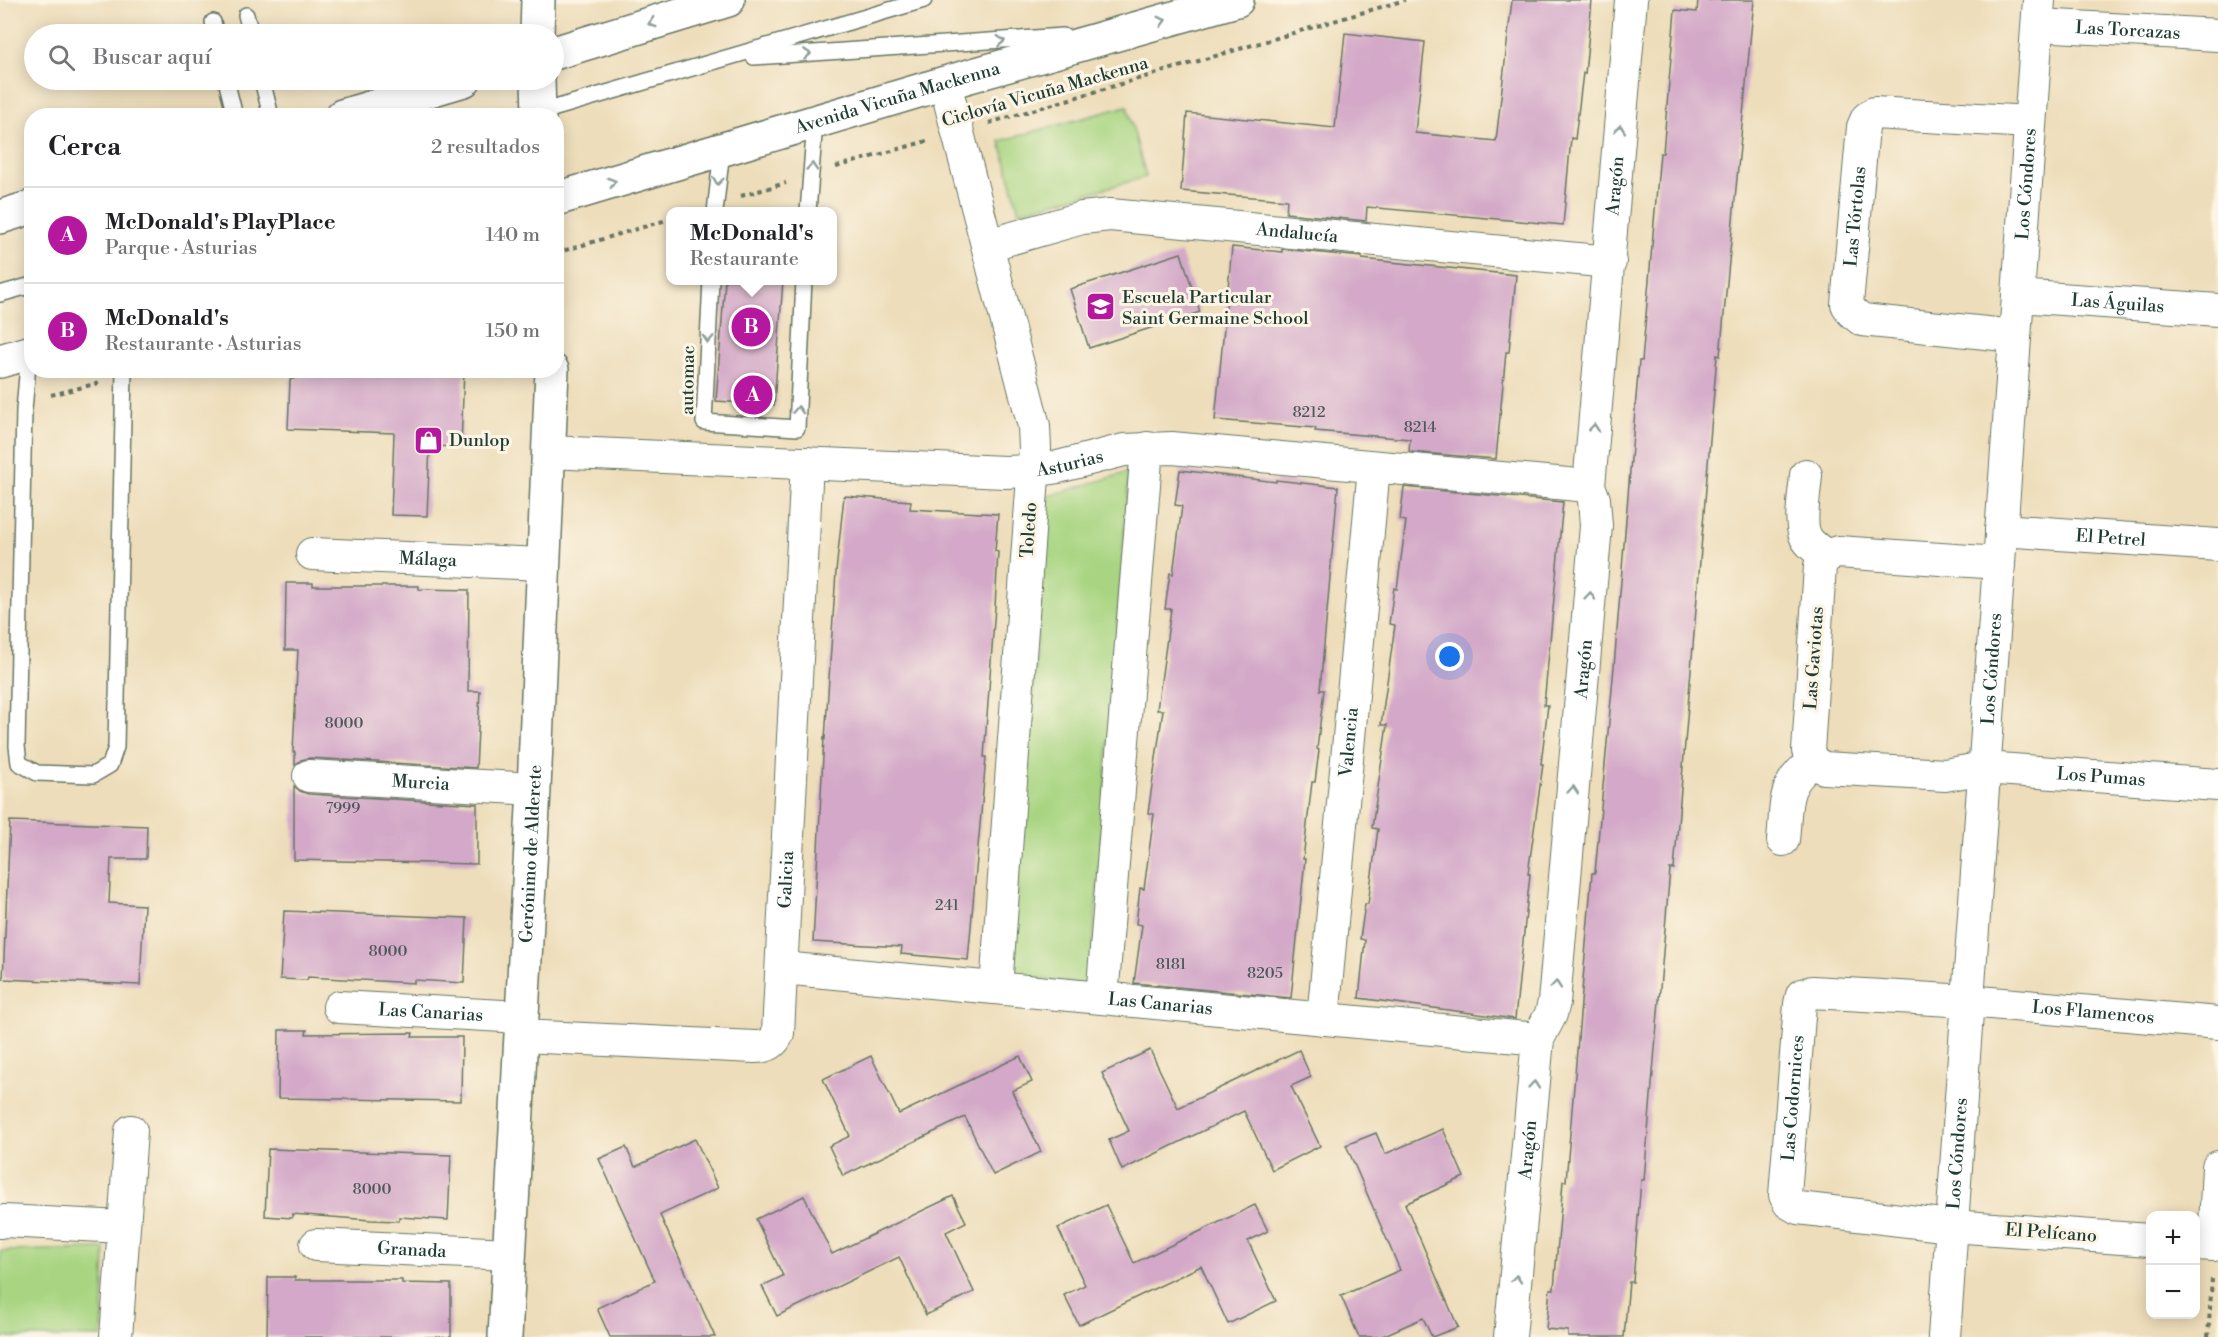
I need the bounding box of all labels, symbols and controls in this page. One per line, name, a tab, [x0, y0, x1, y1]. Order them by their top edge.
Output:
one-way arrow	[647, 16, 658, 28]
one-way arrow	[1156, 16, 1167, 28]
street label: Las Torcazas	[2075, 16, 2181, 44]
search box	[24, 24, 564, 90]
one-way arrow	[997, 34, 1006, 47]
icon: search	[45, 41, 78, 74]
text: Buscar aquí	[93, 44, 211, 71]
one-way arrow	[802, 48, 811, 61]
street label: Ciclovía Vicuña Mackenna	[939, 51, 1152, 133]
street label: Avenida Vicuña Mackenna	[791, 56, 1003, 139]
one-way arrow	[1614, 125, 1627, 134]
street label: Los Cóndores	[2010, 127, 2041, 241]
text: Cerca	[48, 131, 121, 163]
text: 2 resultados	[431, 135, 540, 160]
street label: Aragón	[1601, 155, 1629, 217]
one-way arrow	[805, 162, 818, 171]
street label: Las Tórtolas	[1839, 165, 1871, 268]
one-way arrow	[713, 176, 725, 185]
one-way arrow	[607, 177, 617, 189]
popup	[666, 207, 837, 285]
text: McDonald's PlayPlace	[105, 209, 336, 236]
street label: Andalucía	[1254, 217, 1340, 248]
text: McDonald's	[690, 220, 813, 247]
text: A	[60, 223, 75, 248]
text: 140 m	[485, 223, 540, 248]
text: Parque · Asturias	[105, 236, 257, 261]
text: Restaurante	[690, 247, 799, 272]
place label: Escuela Particular Saint Germaine School	[1122, 286, 1309, 330]
street label: Las Águilas	[2070, 288, 2165, 318]
school or university icon: Escuela Particular Saint Germaine School	[1085, 291, 1117, 323]
pin: B	[732, 304, 771, 350]
text: McDonald's	[105, 305, 229, 332]
text: B	[60, 319, 75, 344]
text: 150 m	[485, 319, 540, 344]
text: Restaurante · Asturias	[105, 332, 301, 357]
one-way arrow	[702, 334, 715, 343]
street label: automac	[676, 345, 700, 415]
pin: A	[734, 372, 772, 418]
house number: 8212	[1292, 403, 1326, 422]
one-way arrow	[791, 405, 804, 414]
house number: 8214	[1404, 418, 1436, 437]
shop icon: Dunlop	[412, 424, 444, 456]
one-way arrow	[1587, 424, 1600, 433]
place label: Dunlop	[449, 429, 510, 452]
street label: Asturias	[1034, 444, 1106, 482]
street label: Toledo	[1016, 501, 1042, 559]
street label: El Petrel	[2075, 524, 2147, 552]
street label: Málaga	[398, 546, 458, 572]
one-way arrow	[1583, 592, 1596, 601]
street label: Las Gaviotas	[1799, 606, 1829, 710]
street label: Los Cóndores	[1976, 612, 2007, 725]
street label: Aragón	[1569, 638, 1597, 701]
your location	[1435, 642, 1464, 671]
street label: Valencia	[1334, 705, 1363, 779]
house number: 8000	[324, 714, 364, 733]
street label: Los Pumas	[2056, 762, 2147, 791]
street label: Gerónimo de Alderete	[514, 764, 547, 943]
street label: Murcia	[391, 769, 451, 796]
one-way arrow	[1566, 786, 1579, 795]
house number: 7999	[326, 799, 360, 818]
street label: Galicia	[773, 849, 799, 909]
house number: 241	[935, 896, 960, 915]
house number: 8000	[368, 942, 408, 961]
house number: 8181	[1156, 955, 1187, 974]
house number: 8205	[1247, 964, 1283, 983]
one-way arrow	[1549, 980, 1562, 989]
street label: Las Canarias	[1107, 987, 1214, 1020]
street label: Los Flamencos	[2031, 995, 2155, 1029]
street label: Las Canarias	[378, 998, 484, 1026]
street label: Las Codornices	[1776, 1034, 1809, 1162]
one-way arrow	[1527, 1080, 1540, 1089]
street label: Los Cóndores	[1942, 1097, 1972, 1210]
street label: Aragón	[1513, 1119, 1542, 1181]
house number: 8000	[352, 1180, 392, 1199]
map controls	[2146, 1211, 2200, 1319]
button: +	[2146, 1211, 2200, 1265]
street label: El Pelícano	[2004, 1218, 2098, 1248]
street label: Granada	[377, 1236, 448, 1263]
button: −	[2146, 1265, 2200, 1319]
one-way arrow	[1509, 1274, 1522, 1283]

